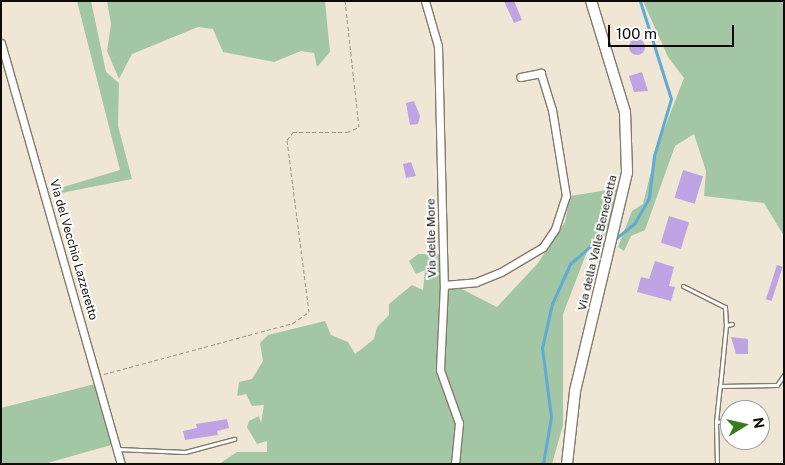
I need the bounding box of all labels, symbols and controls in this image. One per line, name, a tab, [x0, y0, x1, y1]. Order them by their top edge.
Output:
scale bar	[610, 15, 736, 47]
text: 100 m	[616, 25, 657, 42]
street label: Via della Valle Benedetta	[575, 173, 621, 313]
street label: Via del Vecchio Lazzeretto	[46, 178, 100, 322]
street label: Via delle More	[424, 198, 440, 278]
north arrow	[720, 400, 770, 450]
text: N	[750, 416, 768, 429]

